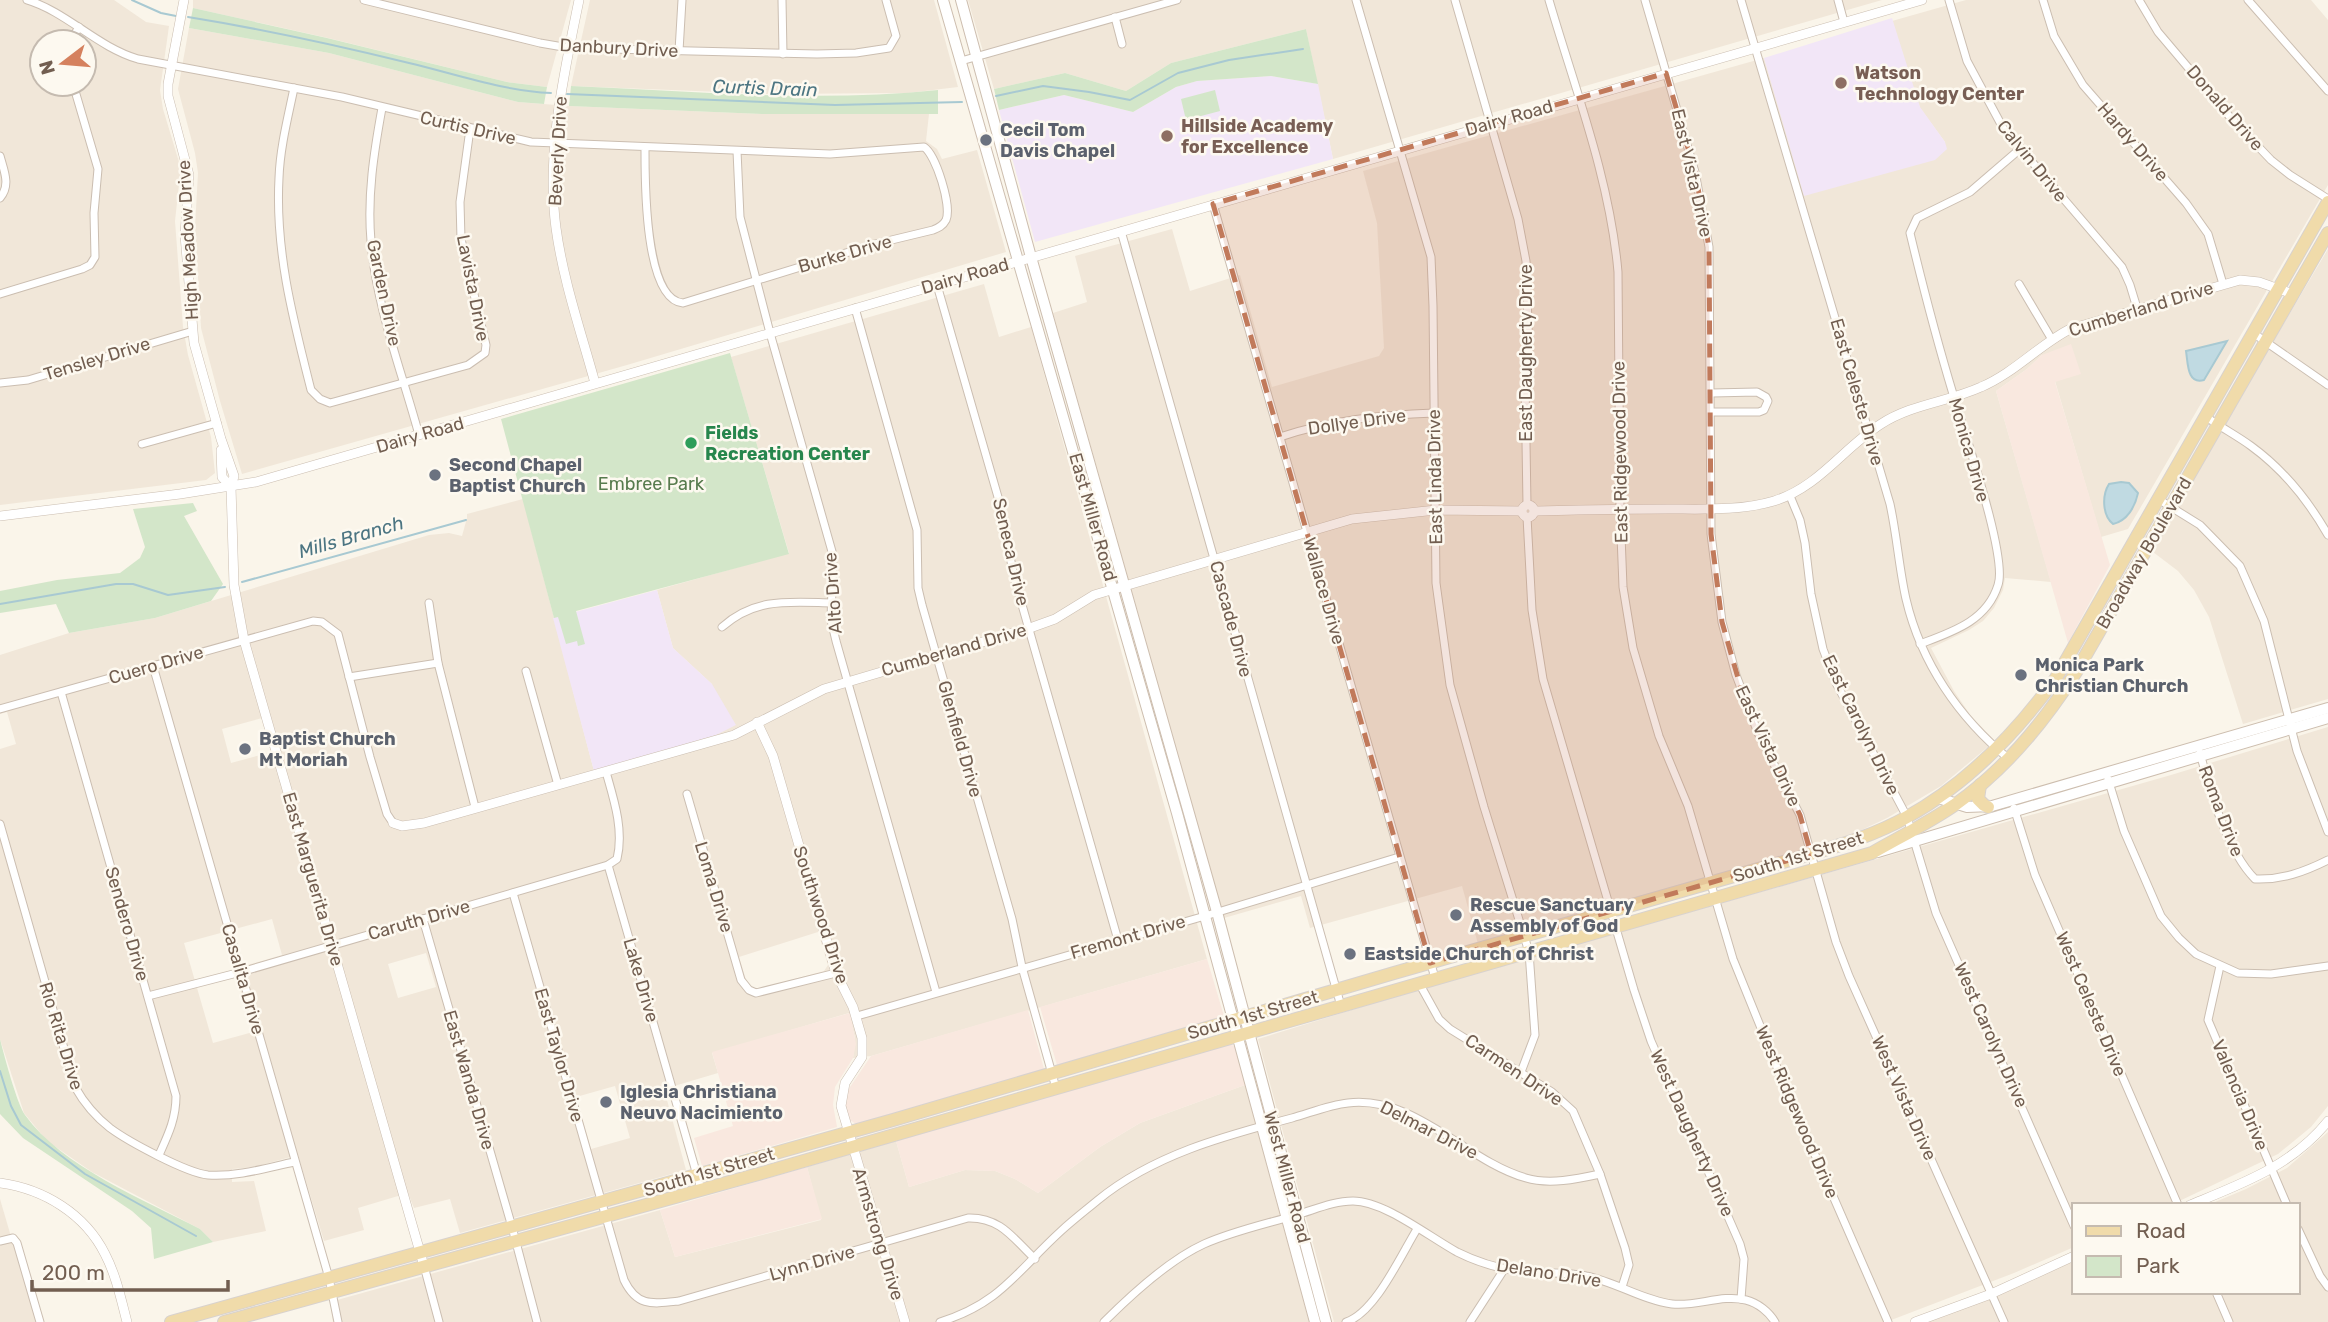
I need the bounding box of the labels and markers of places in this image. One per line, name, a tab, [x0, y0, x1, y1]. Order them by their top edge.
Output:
place label: Watson Technology Center	[1855, 62, 2024, 105]
marker: Watson Technology Center	[1833, 75, 1849, 91]
place label: Hillside Academy for Excellence	[1181, 115, 1334, 158]
place label: Cecil Tom Davis Chapel	[1000, 119, 1115, 162]
marker: Hillside Academy for Excellence	[1159, 128, 1175, 144]
marker: Cecil Tom Davis Chapel	[978, 132, 994, 148]
place label: Fields Recreation Center	[705, 422, 870, 465]
marker: Fields Recreation Center	[683, 435, 699, 451]
place label: Second Chapel Baptist Church	[449, 454, 586, 497]
marker: Second Chapel Baptist Church	[427, 467, 443, 483]
place label: Monica Park Christian Church	[2035, 654, 2188, 697]
marker: Monica Park Christian Church	[2013, 667, 2029, 683]
place label: Baptist Church Mt Moriah	[259, 728, 396, 771]
marker: Baptist Church Mt Moriah	[237, 741, 253, 757]
place label: Rescue Sanctuary Assembly of God	[1470, 894, 1634, 937]
marker: Rescue Sanctuary Assembly of God	[1448, 907, 1464, 923]
place label: Eastside Church of Christ	[1364, 943, 1594, 965]
marker: Eastside Church of Christ	[1342, 946, 1358, 962]
place label: Iglesia Christiana Neuvo Nacimiento	[620, 1081, 783, 1124]
marker: Iglesia Christiana Neuvo Nacimiento	[598, 1094, 614, 1110]

